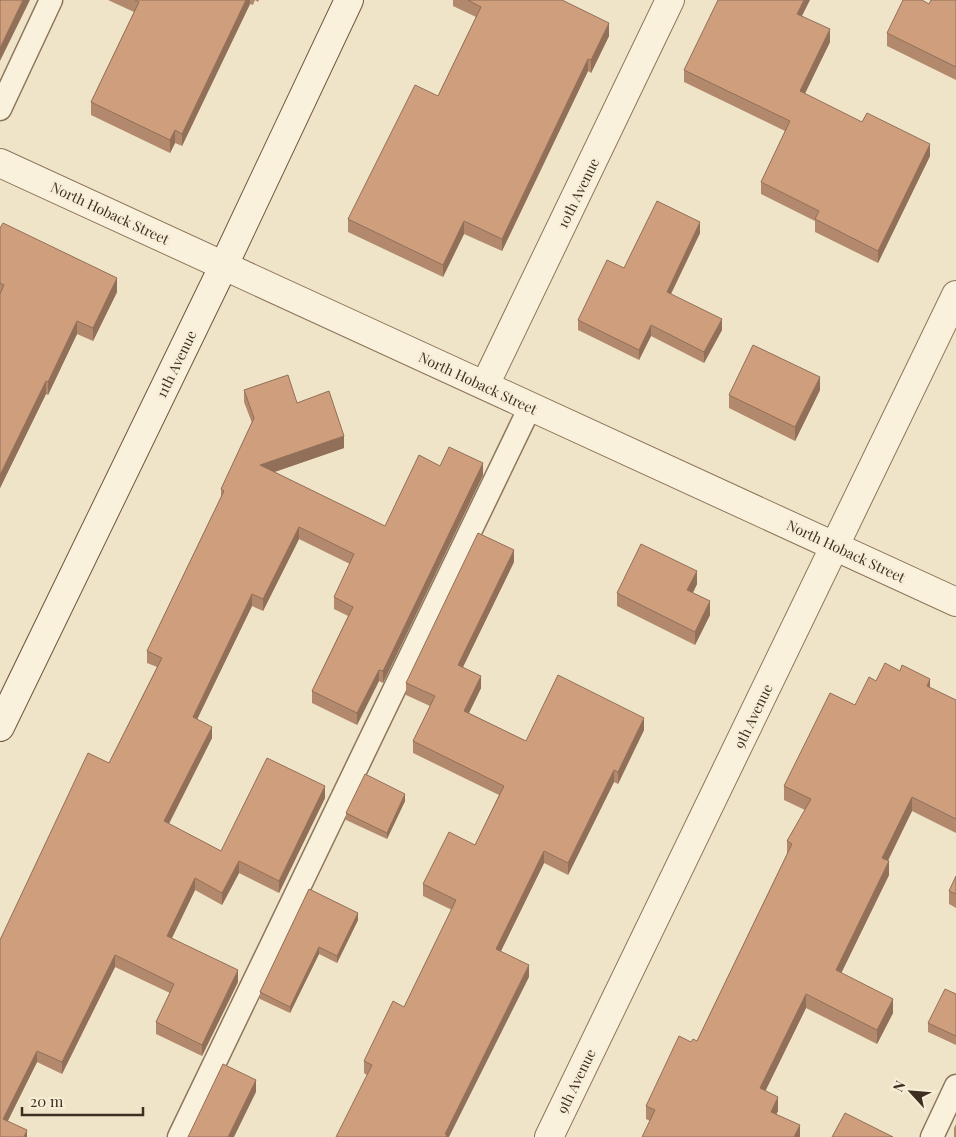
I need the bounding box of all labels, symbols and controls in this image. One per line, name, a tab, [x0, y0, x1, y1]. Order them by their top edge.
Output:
street label: 10th Avenue	[553, 155, 603, 231]
street label: North Hoback Street	[48, 177, 173, 249]
street label: 11th Avenue	[152, 327, 200, 401]
street label: North Hoback Street	[416, 347, 541, 419]
street label: North Hoback Street	[784, 515, 909, 587]
street label: 9th Avenue	[729, 681, 777, 751]
street label: 9th Avenue	[552, 1046, 600, 1116]
north arrow	[886, 1067, 936, 1117]
text: N	[888, 1077, 910, 1095]
scale bar	[22, 1084, 144, 1116]
text: 20 m	[30, 1091, 64, 1111]

